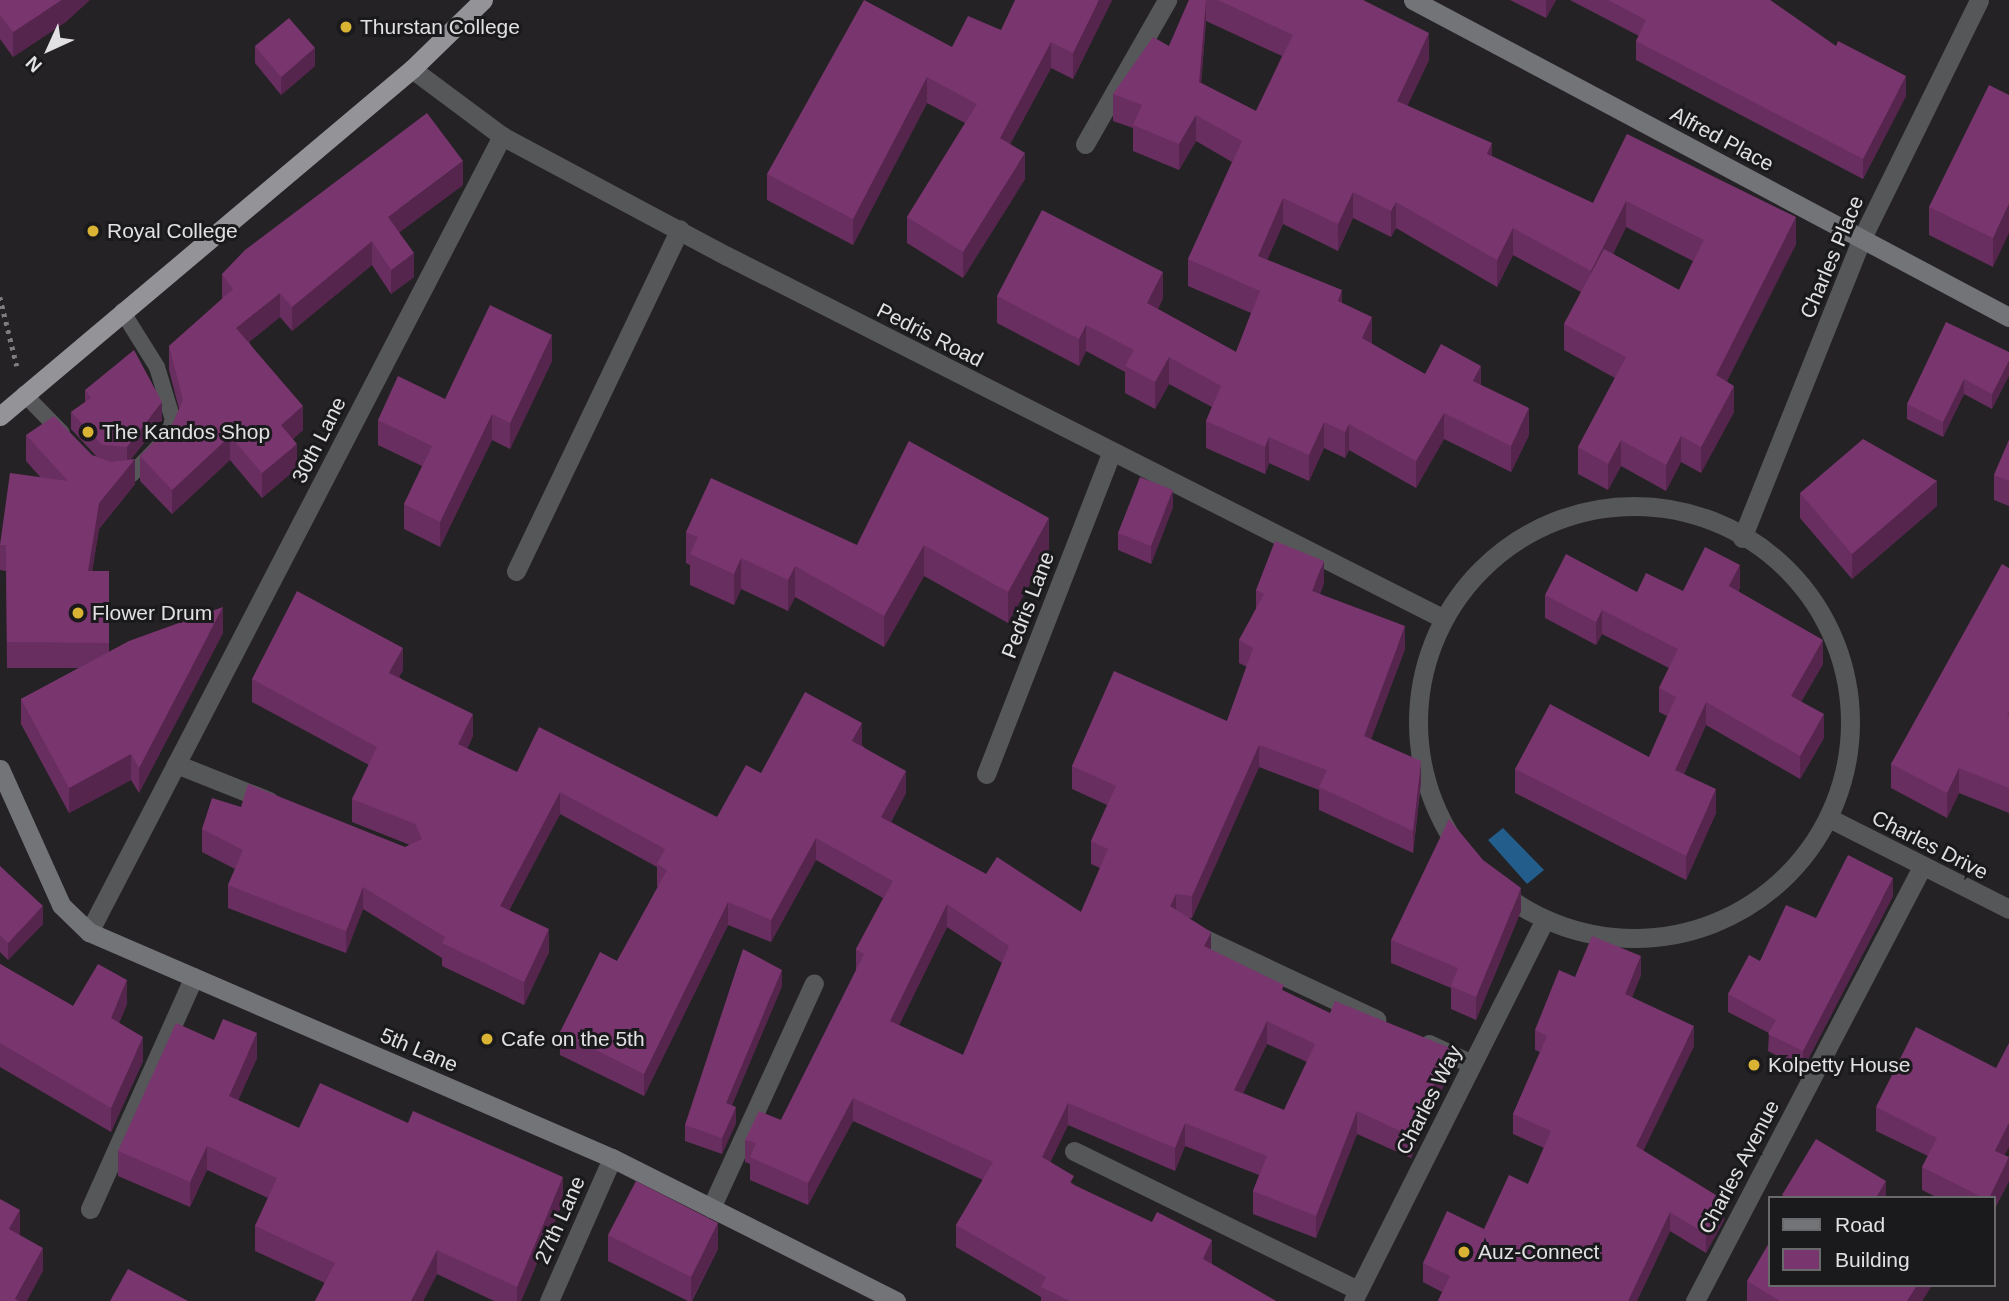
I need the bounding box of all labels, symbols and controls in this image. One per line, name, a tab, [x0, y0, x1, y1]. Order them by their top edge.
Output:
north arrow	[14, 14, 84, 84]
place label: Thurstan College	[360, 14, 520, 40]
marker: Thurstan College	[338, 19, 354, 35]
text: N	[22, 52, 46, 76]
street label: Alfred Place	[1666, 101, 1778, 177]
street label: Charles Place	[1795, 192, 1869, 322]
place label: Royal College	[107, 218, 238, 244]
marker: Royal College	[85, 223, 101, 239]
street label: Pedris Road	[873, 298, 987, 372]
street label: 30th Lane	[287, 393, 351, 487]
place label: The Kandos Shop	[102, 419, 270, 445]
marker: The Kandos Shop	[80, 424, 96, 440]
street label: Pedris Lane	[996, 548, 1060, 662]
place label: Flower Drum	[92, 600, 212, 626]
marker: Flower Drum	[70, 605, 86, 621]
street label: Charles Drive	[1868, 805, 1992, 885]
street label: 5th Lane	[376, 1022, 462, 1078]
place label: Cafe on the 5th	[501, 1026, 645, 1052]
marker: Cafe on the 5th	[479, 1031, 495, 1047]
street label: Charles Way	[1391, 1041, 1467, 1159]
place label: Kolpetty House	[1768, 1052, 1910, 1078]
marker: Kolpetty House	[1746, 1057, 1762, 1073]
street label: Charles Avenue	[1693, 1095, 1785, 1239]
street label: 27th Lane	[529, 1172, 591, 1268]
legend	[1768, 1196, 1995, 1287]
text: Road	[1835, 1213, 1885, 1236]
place label: Auz-Connect	[1478, 1239, 1599, 1265]
marker: Auz-Connect	[1456, 1244, 1472, 1260]
text: Building	[1835, 1248, 1910, 1271]

